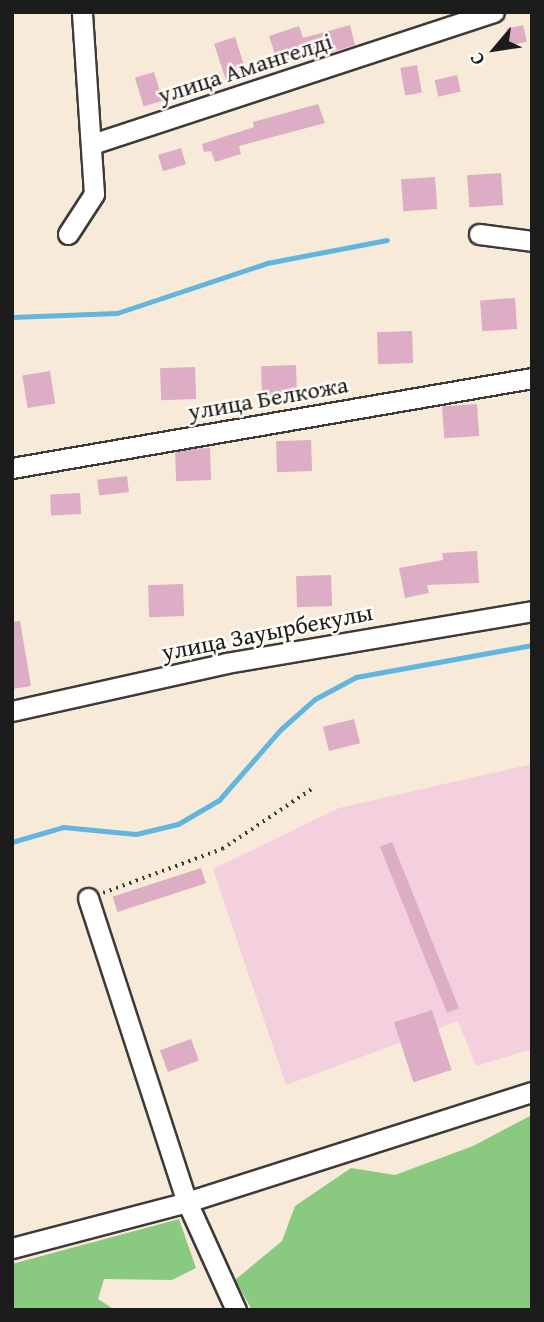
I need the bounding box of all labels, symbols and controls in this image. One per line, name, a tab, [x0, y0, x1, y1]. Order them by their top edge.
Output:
north arrow	[460, 14, 530, 84]
street label: улица Амангелді	[154, 26, 336, 110]
text: С	[462, 48, 491, 71]
street label: улица Белкожа	[186, 370, 350, 426]
street label: улица Зауырбекулы	[159, 597, 375, 667]

